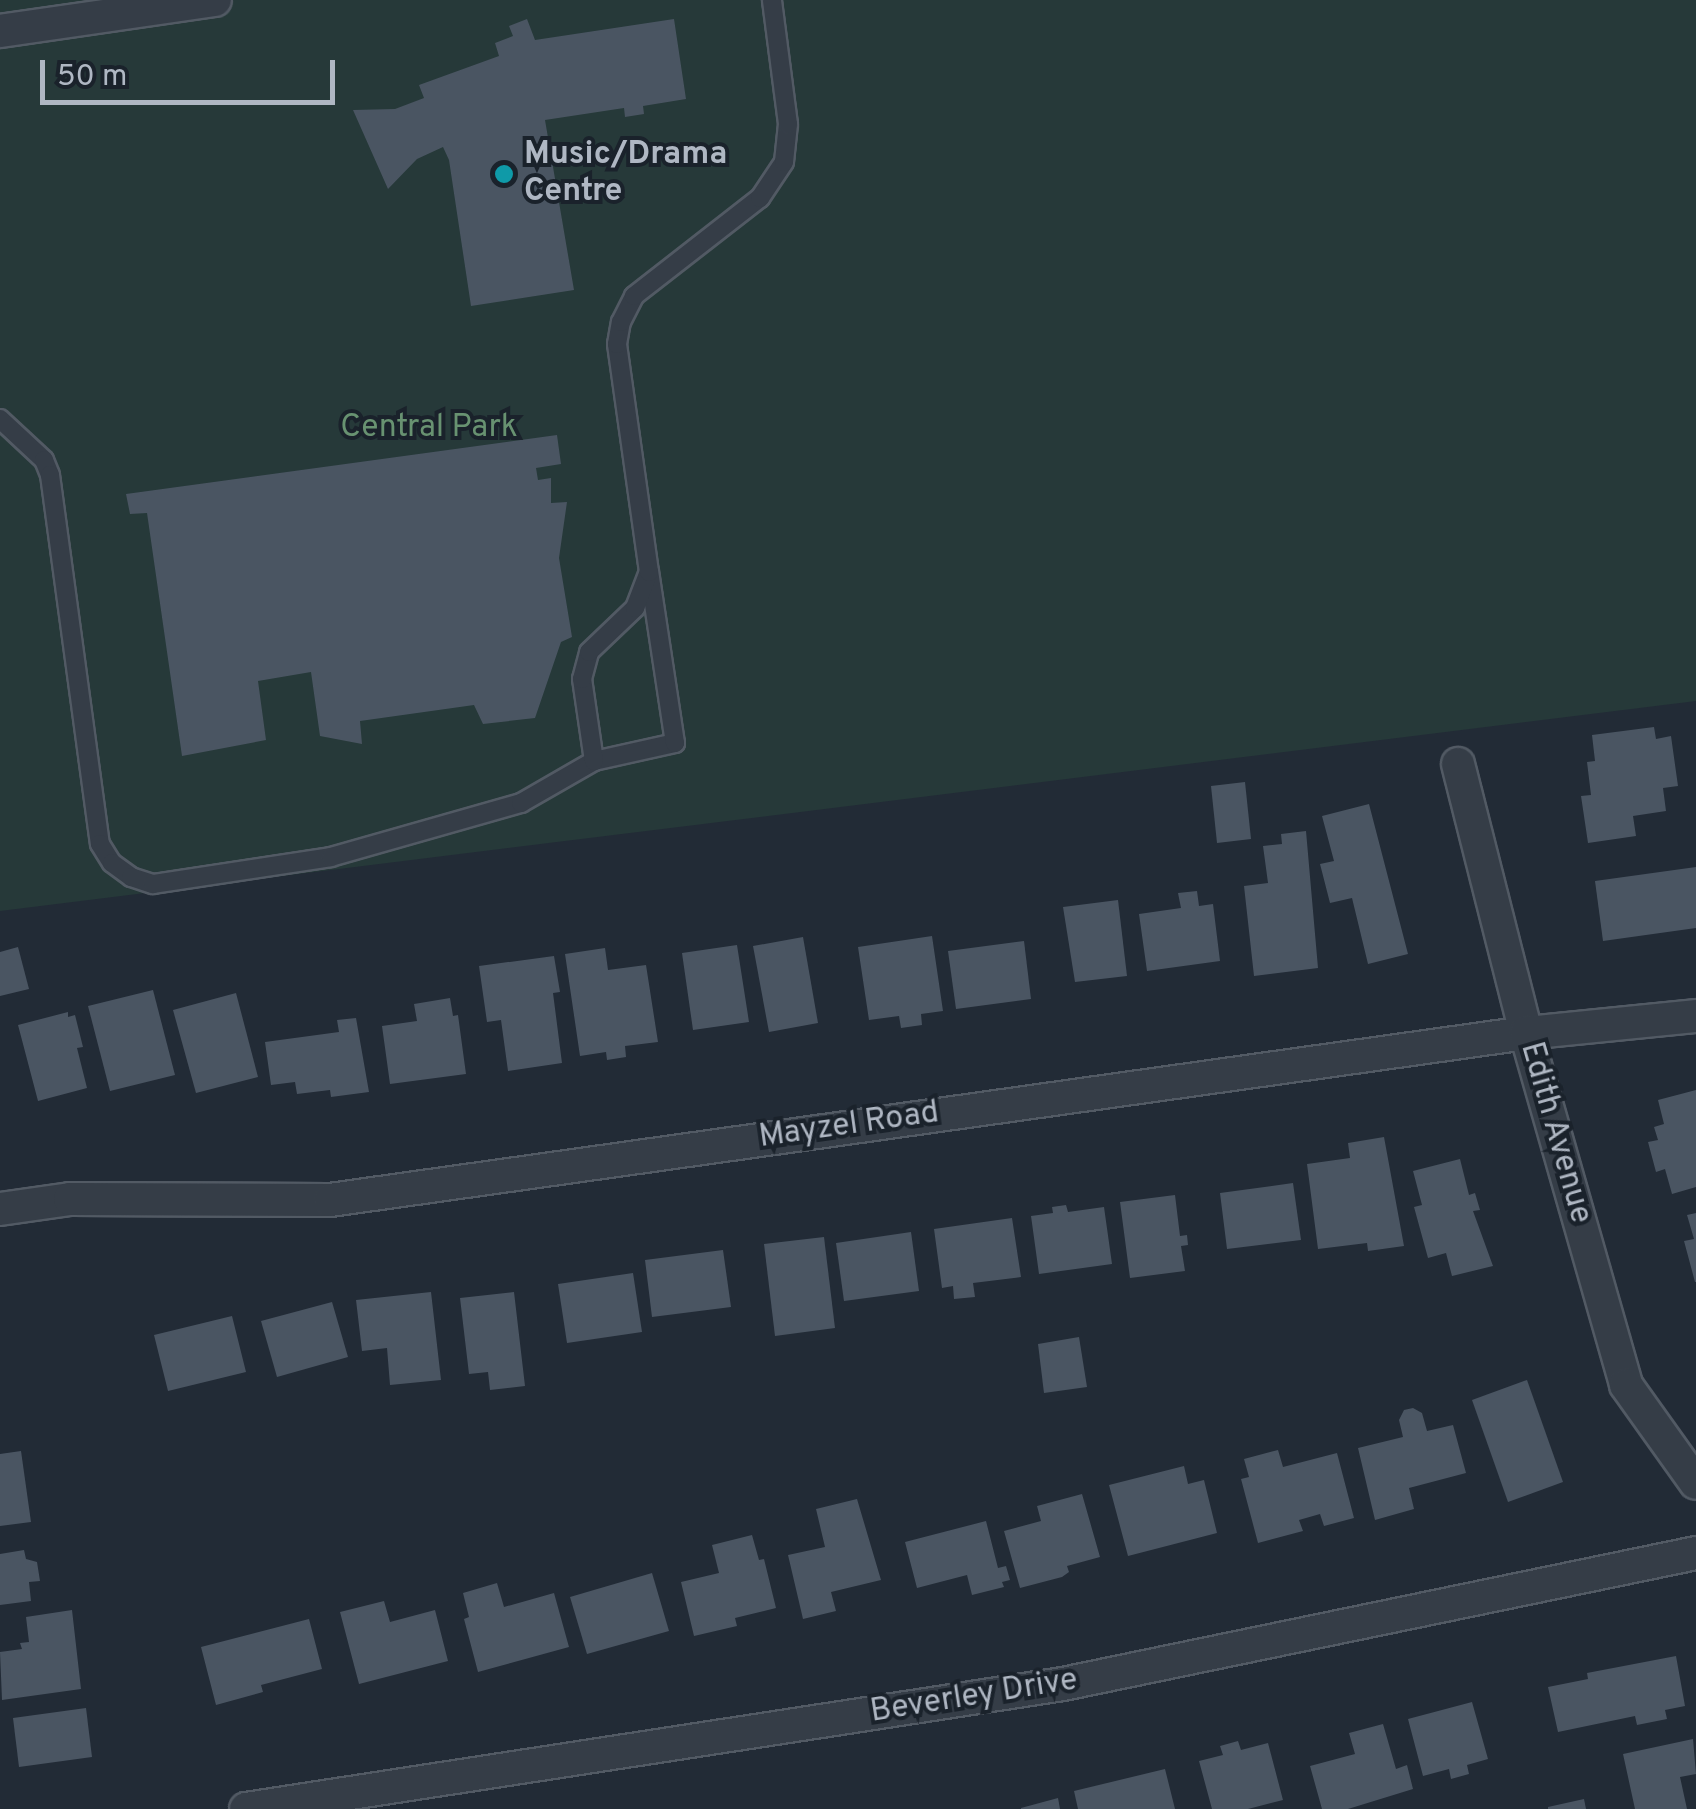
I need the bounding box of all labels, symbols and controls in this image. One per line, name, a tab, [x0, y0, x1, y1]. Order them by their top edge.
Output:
scale bar	[45, 40, 340, 102]
text: 50 m	[57, 59, 127, 96]
place label: Music/Drama Centre	[524, 137, 727, 212]
marker: Music/Drama Centre	[493, 163, 515, 185]
park label: Central Park	[340, 409, 518, 447]
street label: Edith Avenue	[1511, 1037, 1599, 1229]
street label: Mayzel Road	[757, 1094, 941, 1158]
street label: Beverley Drive	[868, 1662, 1080, 1732]

